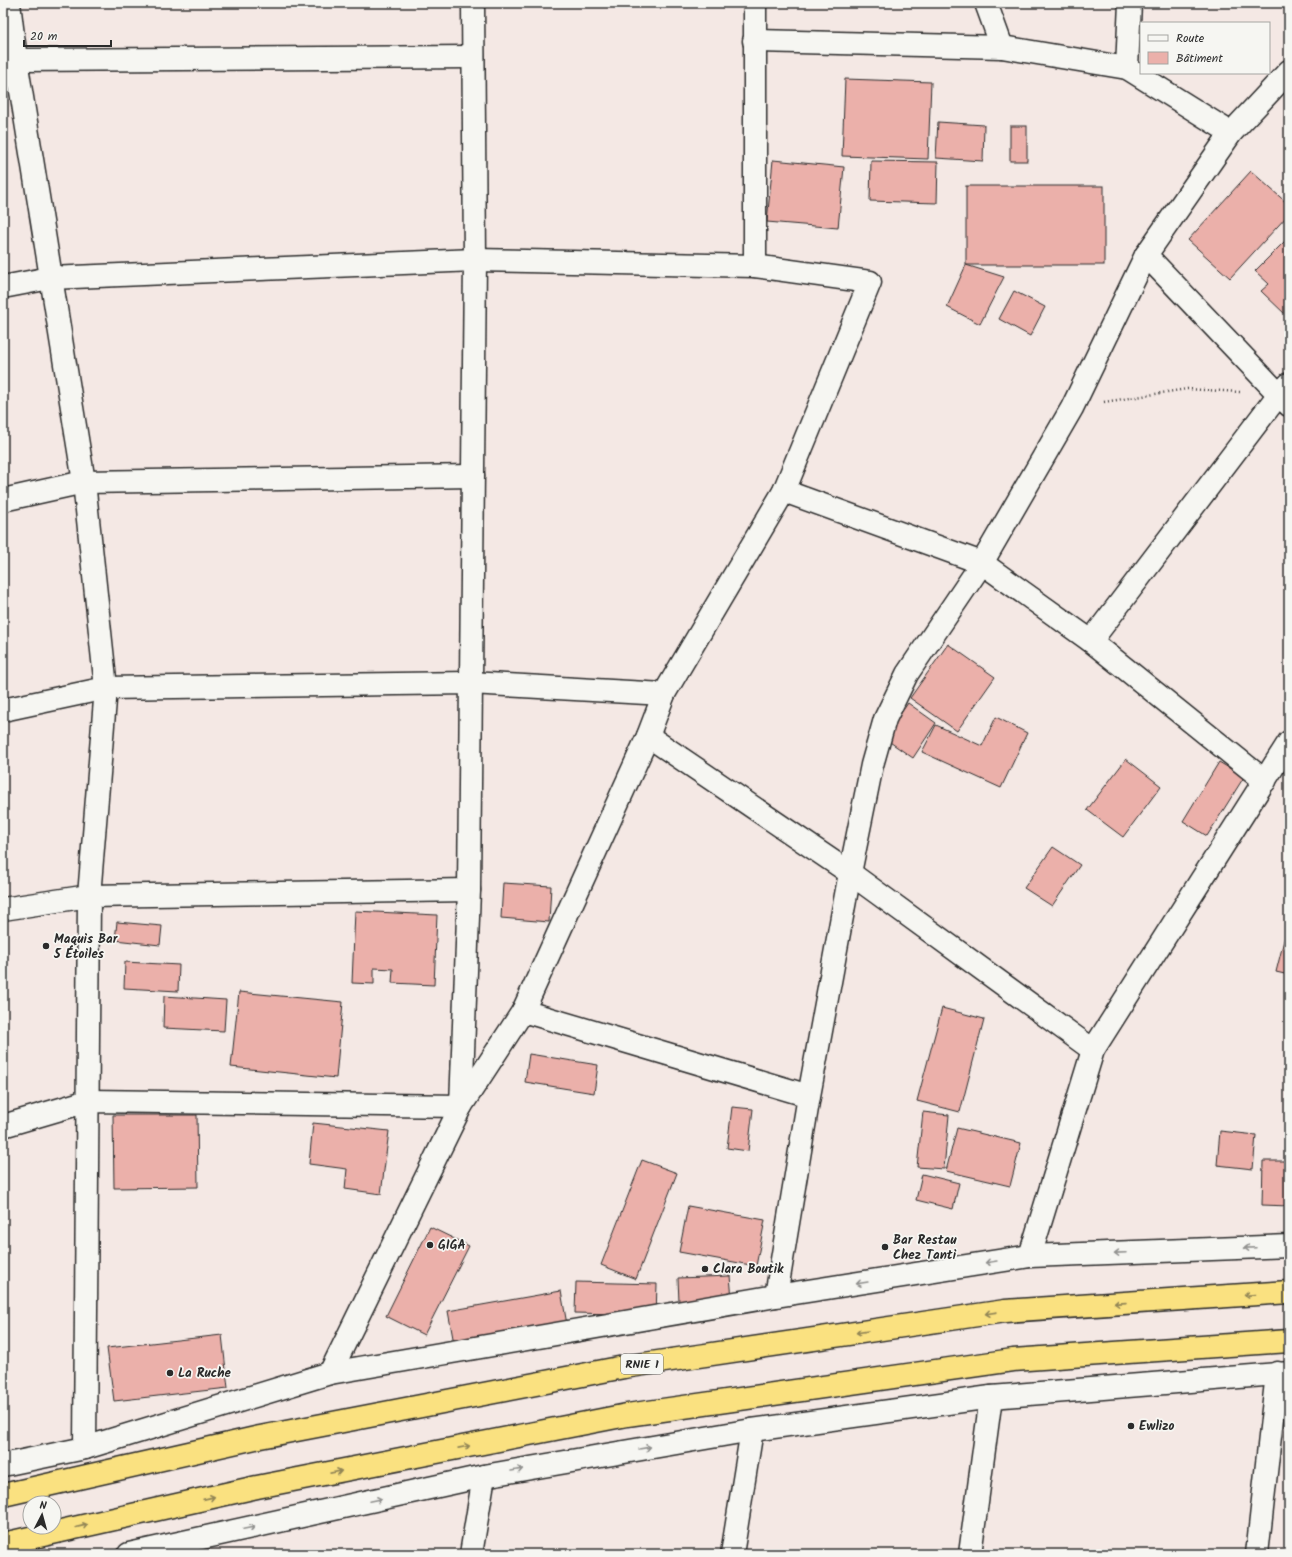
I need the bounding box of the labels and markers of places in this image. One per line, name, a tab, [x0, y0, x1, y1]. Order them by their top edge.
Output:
place label: Maquis Bar 5 Étoiles	[53, 929, 119, 965]
marker: Maquis Bar 5 Étoiles	[41, 941, 51, 951]
place label: Bar Restau Chez Tanti	[893, 1230, 957, 1266]
place label: GIGA	[438, 1235, 466, 1256]
marker: GIGA	[425, 1240, 435, 1250]
marker: Bar Restau Chez Tanti	[880, 1242, 890, 1252]
place label: Clara Boutik	[713, 1259, 784, 1280]
marker: Clara Boutik	[700, 1264, 710, 1274]
place label: La Ruche	[178, 1363, 232, 1384]
marker: La Ruche	[165, 1368, 175, 1378]
place label: Ewlizo	[1139, 1416, 1174, 1437]
marker: Ewlizo	[1126, 1421, 1136, 1431]

